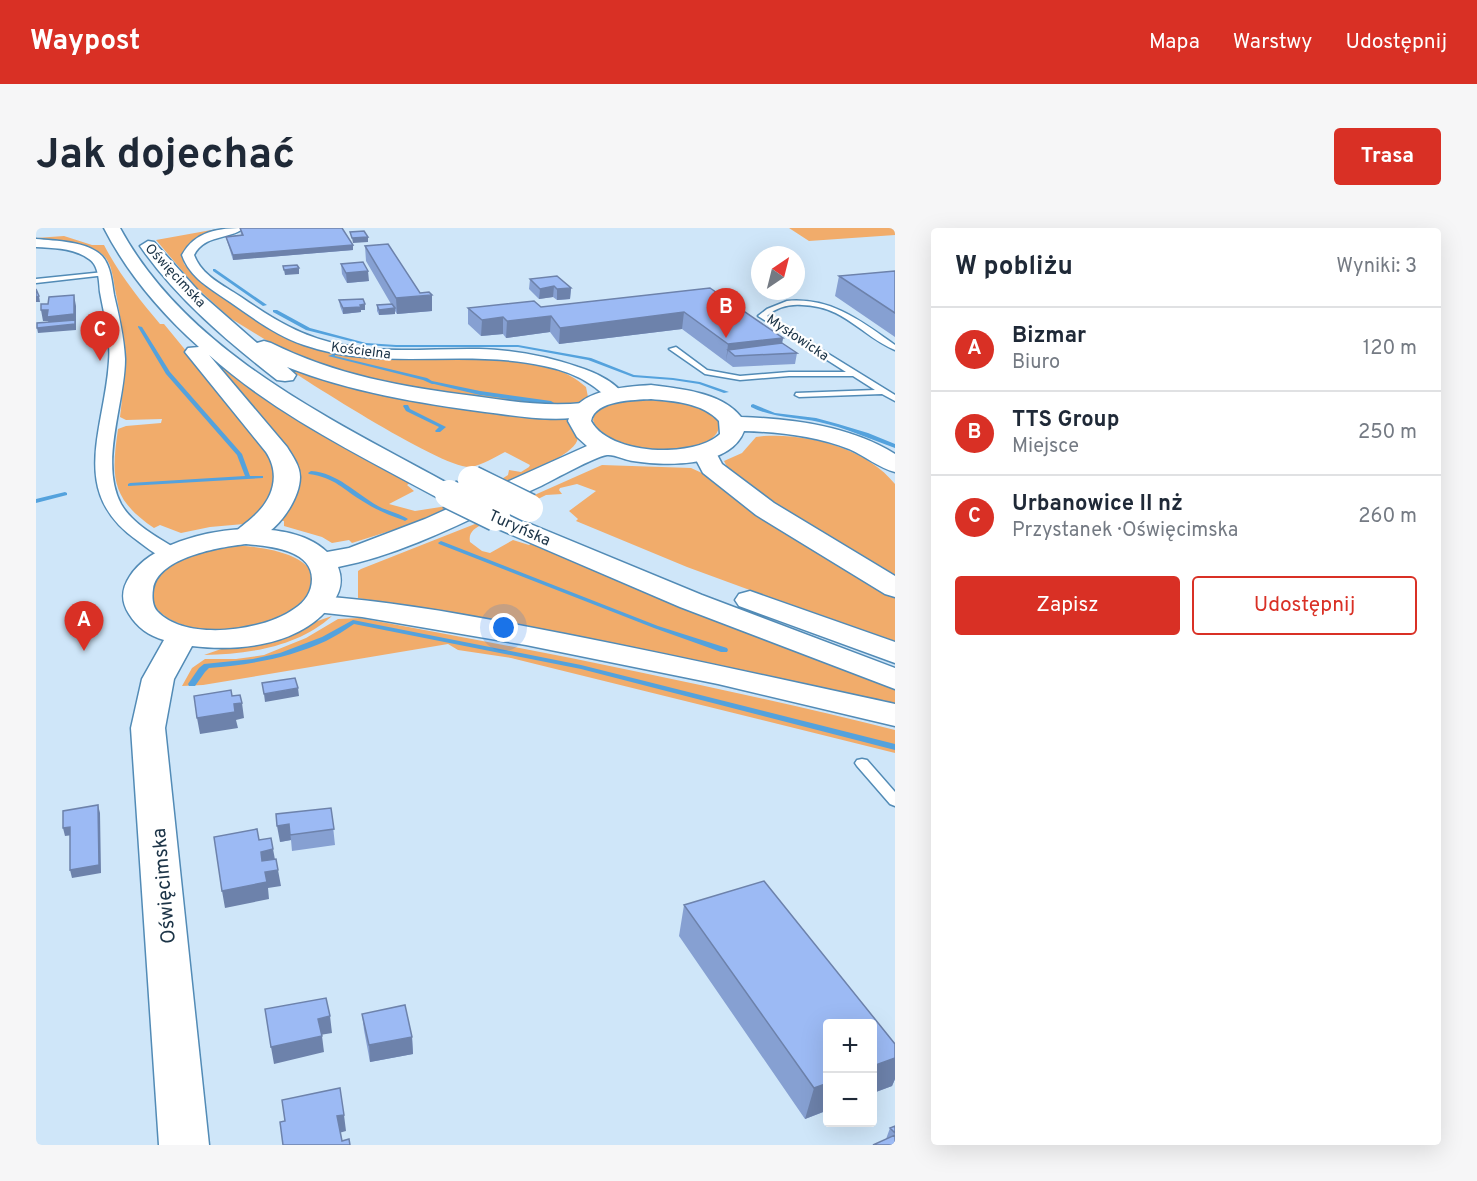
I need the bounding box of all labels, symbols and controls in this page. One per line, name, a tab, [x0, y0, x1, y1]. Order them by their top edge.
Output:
text: Waypost	[30, 24, 140, 60]
text: Mapa	[1149, 29, 1200, 56]
text: Warstwy	[1233, 29, 1312, 56]
text: Udostępnij	[1345, 29, 1447, 56]
button: Trasa	[1334, 128, 1441, 185]
text: Jak dojechać	[36, 130, 295, 183]
street label: Oświęcimska	[141, 240, 209, 312]
north arrow	[751, 246, 805, 300]
text: W pobliżu	[955, 251, 1073, 284]
text: Wyniki: 3	[1336, 254, 1417, 280]
pin: B	[706, 288, 746, 338]
street label: Mysłowicka	[763, 311, 831, 365]
pin: C	[80, 312, 120, 361]
text: Bizmar	[1012, 323, 1086, 350]
text: A	[967, 336, 982, 362]
text: 120 m	[1363, 336, 1417, 362]
street label: Kościelna	[330, 339, 392, 364]
text: Biuro	[1012, 350, 1060, 376]
text: TTS Group	[1012, 407, 1119, 434]
text: B	[968, 420, 981, 446]
text: 250 m	[1358, 420, 1417, 446]
text: Miejsce	[1012, 434, 1079, 460]
text: Urbanowice II nż	[1012, 491, 1183, 518]
text: C	[968, 504, 981, 530]
text: 260 m	[1358, 504, 1417, 530]
street label: Turyńska	[485, 506, 553, 551]
text: Przystanek · Oświęcimska	[1012, 518, 1238, 544]
button: Zapisz	[955, 576, 1180, 635]
button: Udostępnij	[1192, 576, 1417, 635]
pin: A	[64, 602, 104, 651]
your location	[489, 613, 518, 642]
street label: Oświęcimska	[147, 827, 183, 945]
map controls	[823, 1019, 877, 1127]
button: +	[823, 1019, 877, 1073]
button: −	[823, 1073, 877, 1127]

